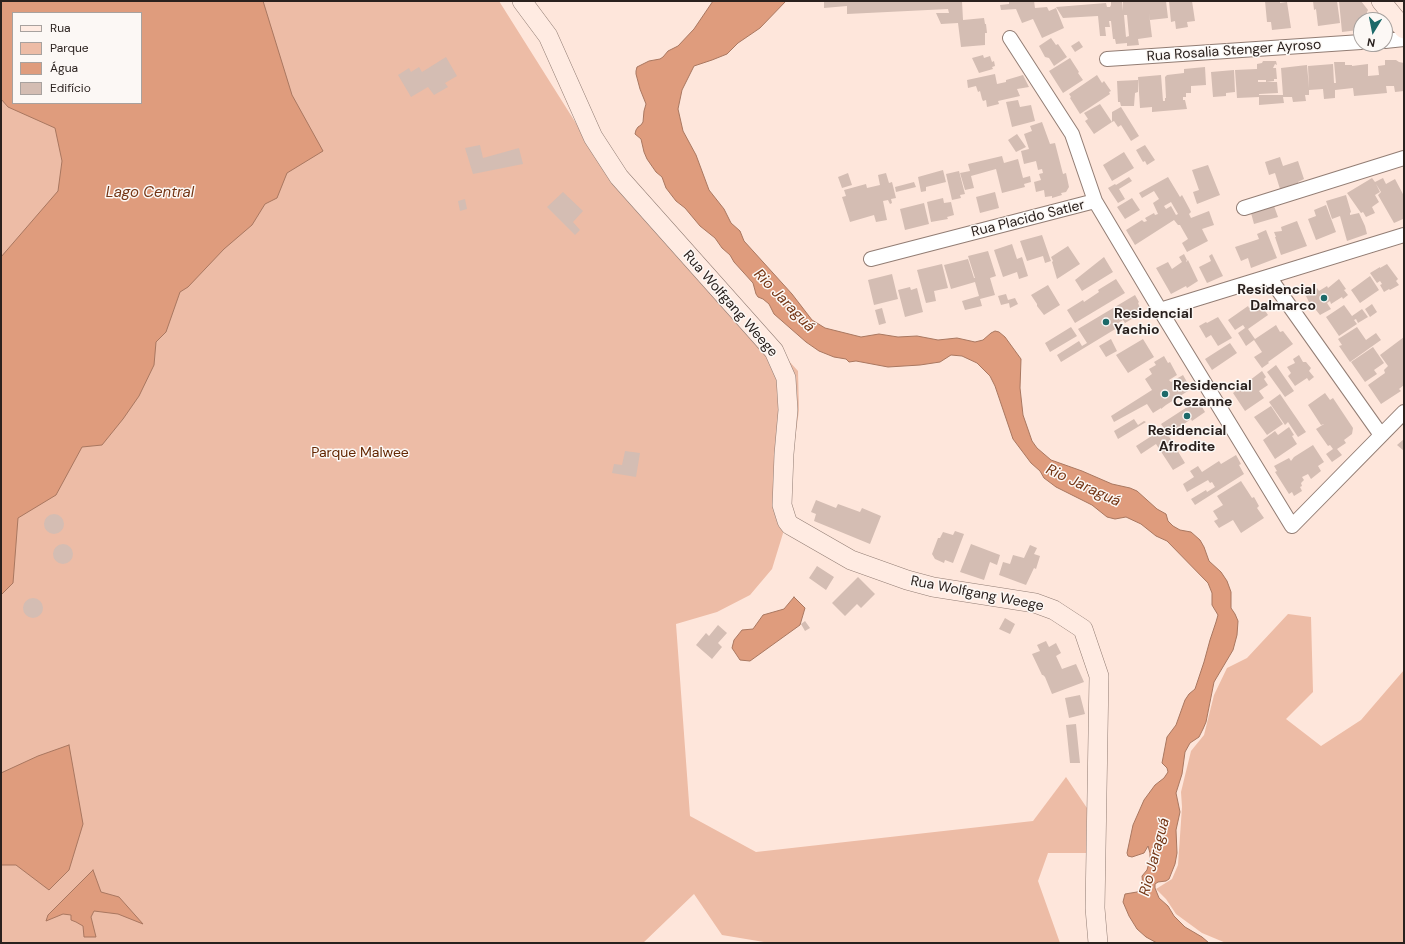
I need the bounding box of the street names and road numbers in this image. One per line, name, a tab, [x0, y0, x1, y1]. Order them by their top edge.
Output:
street label: Rua Rosalia Stenger Ayroso	[1146, 37, 1322, 65]
street label: Rua Placido Satler	[970, 197, 1086, 241]
street label: Rua Wolfgang Weege	[679, 247, 781, 361]
street label: Rua Wolfgang Weege	[909, 573, 1045, 615]

